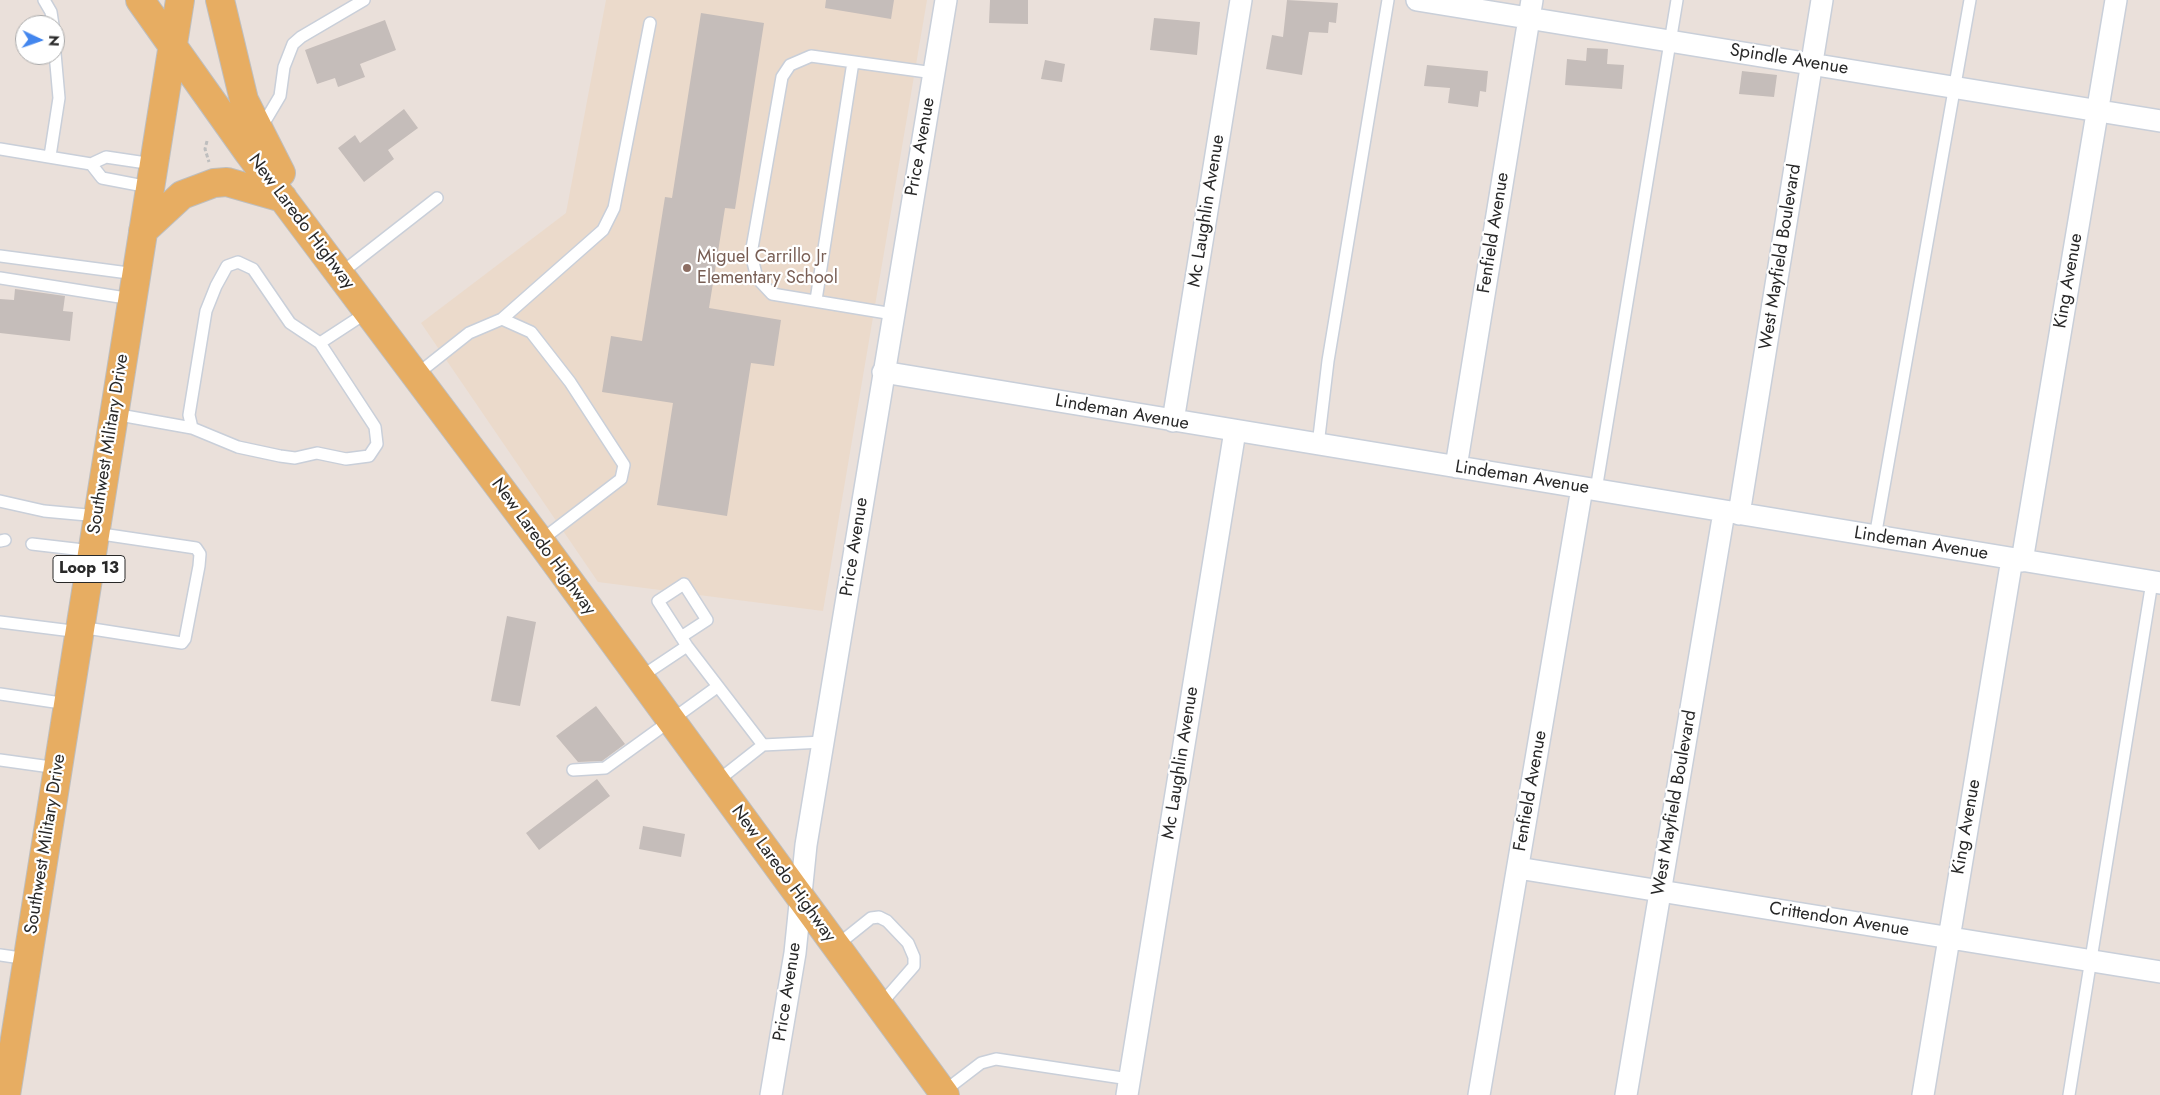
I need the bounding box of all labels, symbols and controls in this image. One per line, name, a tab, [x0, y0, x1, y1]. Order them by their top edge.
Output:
north arrow	[15, 15, 65, 65]
text: N	[44, 35, 64, 47]
street label: Spindle Avenue	[1728, 40, 1850, 80]
street label: Price Avenue	[902, 96, 940, 198]
street label: Mc Laughlin Avenue	[1184, 133, 1230, 289]
street label: New Laredo Highway	[243, 150, 359, 294]
street label: West Mayfield Boulevard	[1756, 162, 1806, 352]
street label: Fenfield Avenue	[1474, 171, 1514, 295]
street label: King Avenue	[2050, 232, 2088, 330]
place label: Miguel Carrillo Jr Elementary School	[697, 247, 838, 290]
marker: Miguel Carrillo Jr Elementary School	[681, 262, 693, 274]
street label: Southwest Military Drive	[84, 352, 134, 536]
street label: Lindeman Avenue	[1053, 391, 1191, 435]
street label: Lindeman Avenue	[1453, 457, 1591, 499]
street label: New Laredo Highway	[486, 474, 600, 620]
street label: Price Avenue	[837, 496, 873, 598]
street label: Lindeman Avenue	[1852, 523, 1990, 565]
road number: Loop 13	[53, 556, 125, 582]
street label: Mc Laughlin Avenue	[1158, 685, 1204, 841]
street label: West Mayfield Boulevard	[1648, 709, 1702, 897]
street label: Fenfield Avenue	[1510, 729, 1552, 853]
street label: Southwest Military Drive	[21, 752, 71, 936]
street label: King Avenue	[1948, 778, 1986, 876]
street label: New Laredo Highway	[726, 801, 840, 947]
street label: Crittendon Avenue	[1767, 898, 1911, 942]
street label: Price Avenue	[770, 941, 806, 1043]

